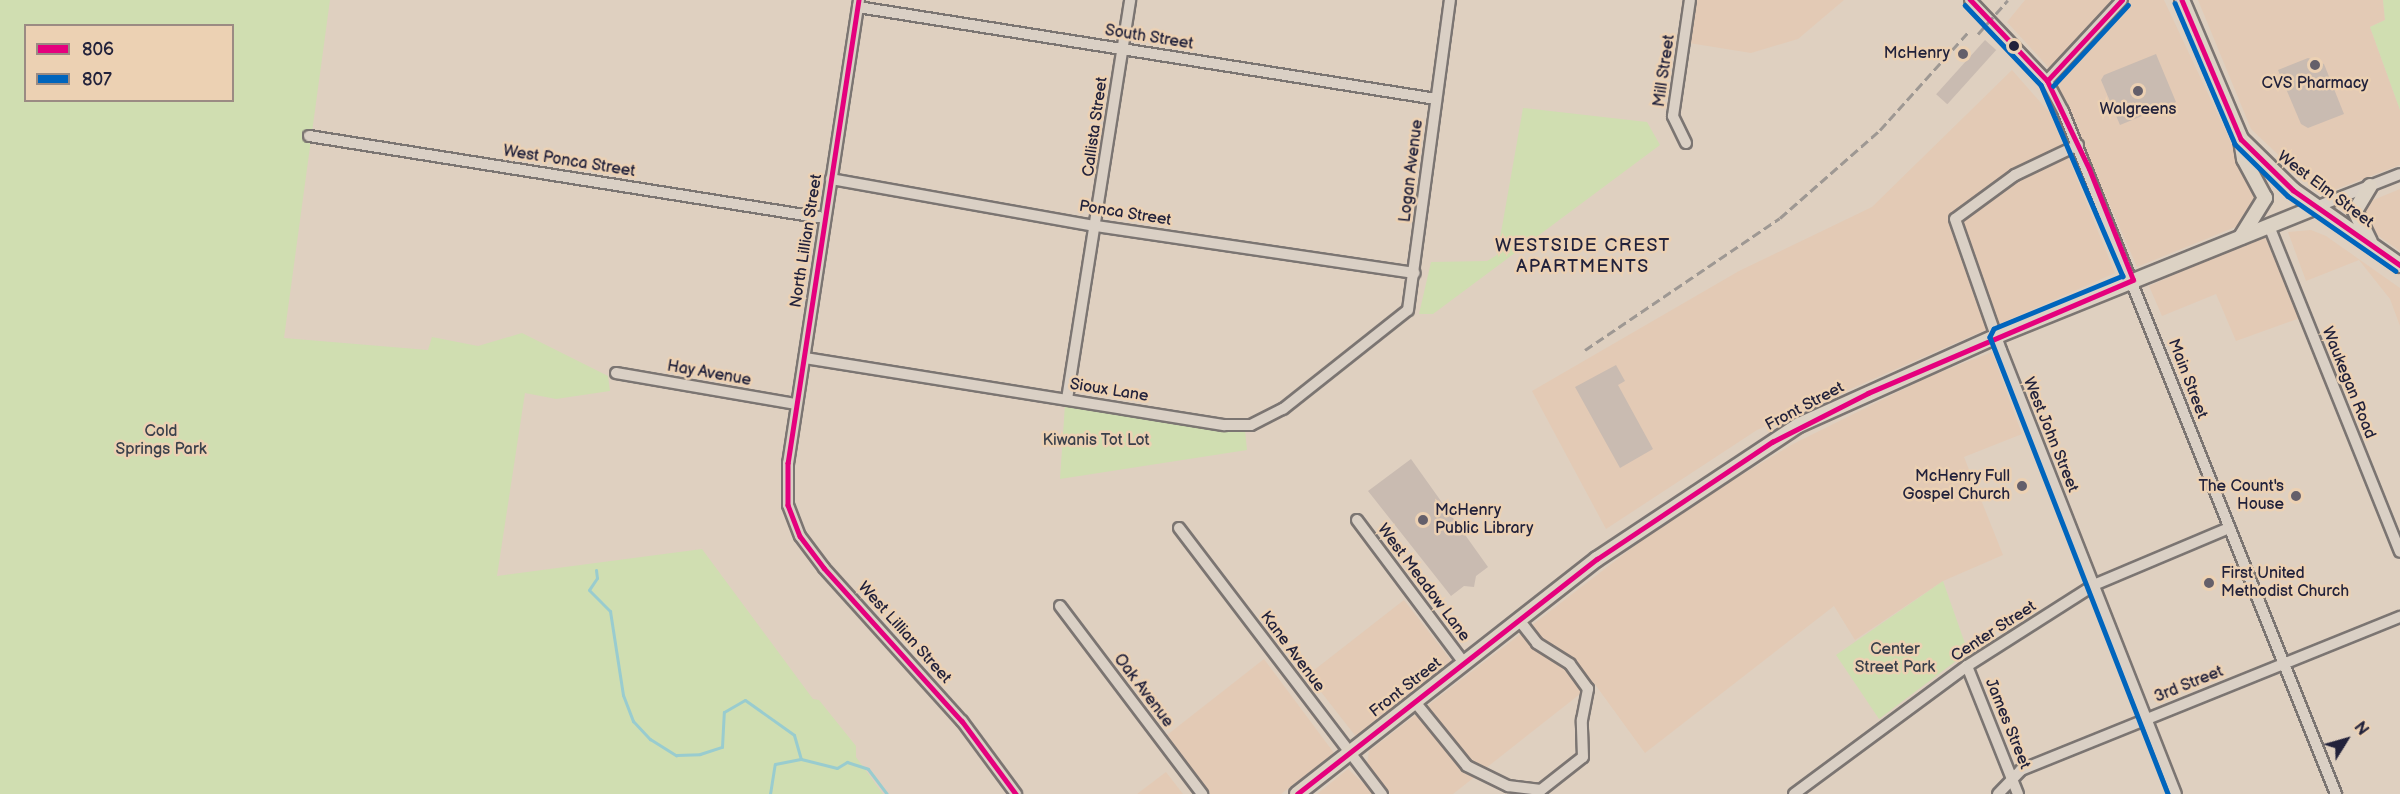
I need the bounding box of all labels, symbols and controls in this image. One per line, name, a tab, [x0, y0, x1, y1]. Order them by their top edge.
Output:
street label: South Street	[1103, 22, 1195, 54]
legend	[24, 24, 234, 102]
street label: Mill Street	[1650, 34, 1680, 108]
text: 806	[82, 39, 114, 60]
unlabelled marker	[2008, 40, 2020, 52]
place label: McHenry	[1884, 44, 1950, 64]
marker: McHenry	[1954, 45, 1972, 63]
marker: CVS Pharmacy	[2308, 58, 2322, 72]
text: 807	[82, 69, 112, 90]
place label: CVS Pharmacy	[2262, 74, 2368, 94]
street label: Callista Street	[1079, 76, 1113, 178]
marker: Walgreens	[2131, 84, 2145, 98]
place label: Walgreens	[2100, 100, 2176, 120]
street label: Logan Avenue	[1396, 119, 1428, 223]
street label: West Ponca Street	[501, 142, 637, 182]
street label: West Elm Street	[2273, 147, 2377, 233]
street label: North Lillian Street	[787, 173, 827, 309]
street label: Ponca Street	[1077, 197, 1173, 231]
district label: WESTSIDE CREST APARTMENTS	[1495, 236, 1671, 278]
street label: Waukegan Road	[2317, 324, 2379, 442]
street label: Main Street	[2163, 336, 2211, 422]
street label: Hay Avenue	[665, 357, 753, 391]
street label: West John Street	[2018, 374, 2082, 496]
street label: Sioux Lane	[1068, 375, 1150, 407]
street label: Front Street	[1762, 378, 1848, 436]
park label: Cold Springs Park	[115, 422, 207, 460]
park label: Kiwanis Tot Lot	[1042, 431, 1150, 451]
place label: McHenry Full Gospel Church	[1902, 467, 2010, 505]
place label: The Count's House	[2199, 477, 2284, 515]
marker: McHenry Full Gospel Church	[2015, 479, 2029, 493]
marker: The Count's House	[2289, 489, 2303, 503]
place label: McHenry Public Library	[1435, 501, 1533, 539]
marker: McHenry Public Library	[1416, 513, 1430, 527]
street label: West Meadow Lane	[1373, 520, 1473, 646]
place label: First United Methodist Church	[2221, 564, 2349, 602]
marker: First United Methodist Church	[2202, 576, 2216, 590]
street label: West Lillian Street	[853, 578, 955, 688]
street label: Center Street	[1948, 597, 2040, 667]
street label: Kane Avenue	[1256, 608, 1328, 696]
park label: Center Street Park	[1855, 640, 1935, 678]
street label: Oak Avenue	[1109, 651, 1177, 731]
street label: Front Street	[1366, 654, 1446, 722]
street label: 3rd Street	[2152, 662, 2226, 708]
street label: James Street	[1980, 676, 2034, 772]
north arrow	[2316, 710, 2376, 770]
text: N	[2350, 718, 2372, 739]

